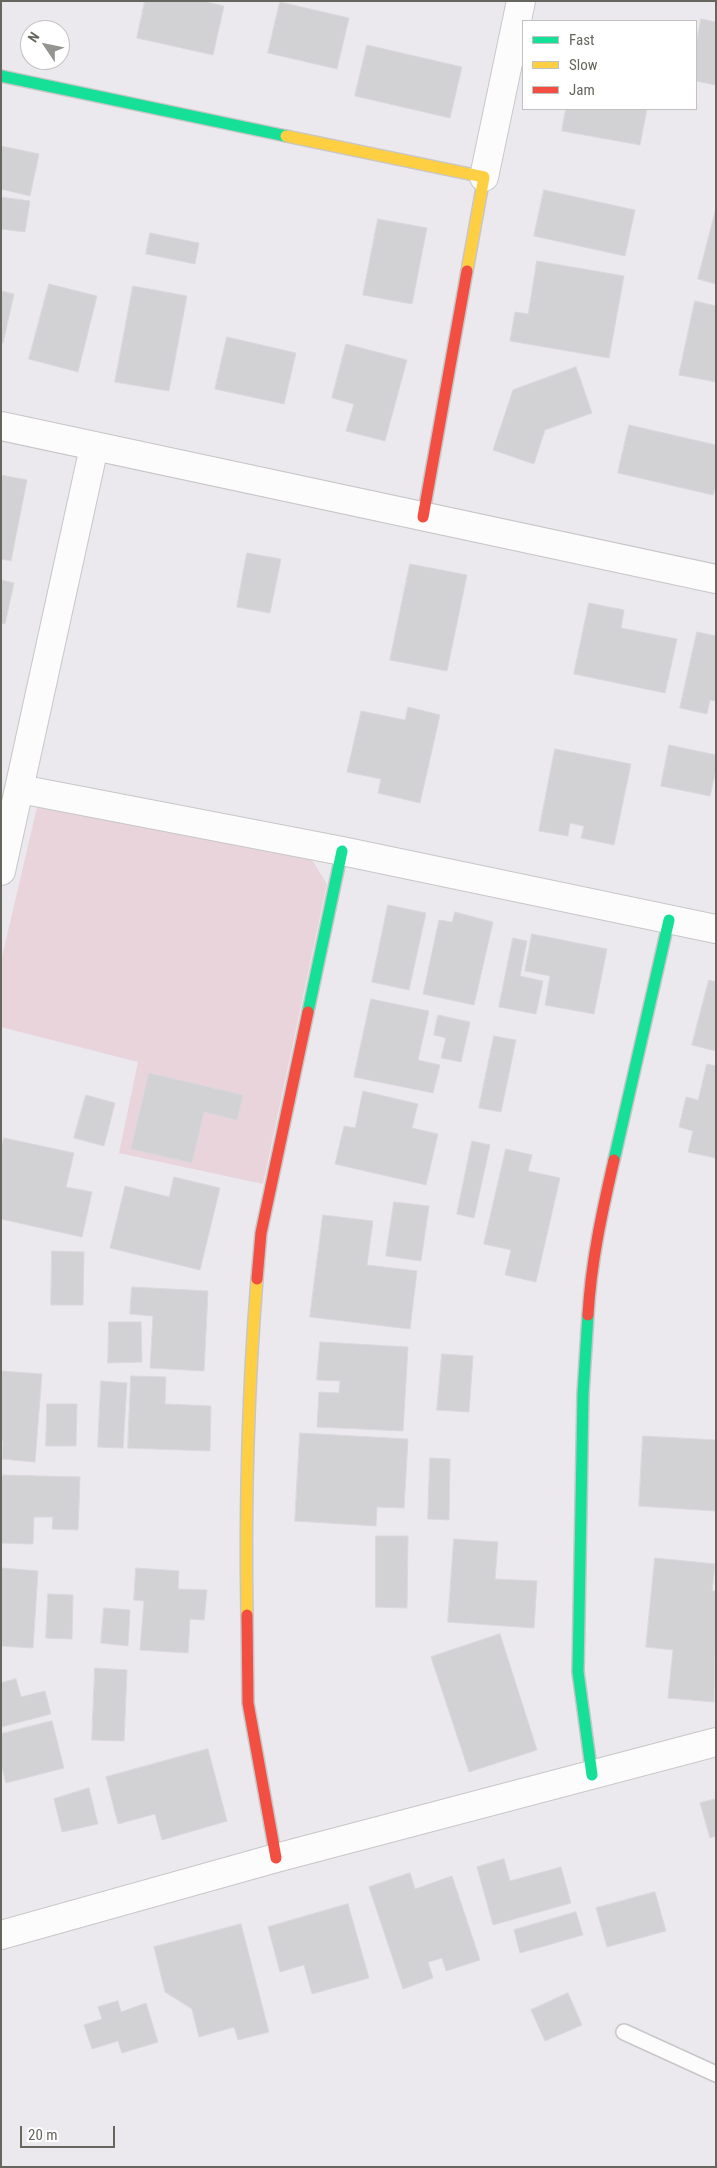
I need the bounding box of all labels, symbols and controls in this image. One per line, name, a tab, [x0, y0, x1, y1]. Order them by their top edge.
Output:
north arrow	[20, 20, 70, 70]
legend	[522, 20, 697, 110]
text: N	[24, 29, 42, 45]
text: Fast	[569, 31, 594, 49]
text: Slow	[569, 56, 598, 74]
text: Jam	[569, 81, 595, 99]
scale bar	[22, 2116, 118, 2148]
text: 20 m	[28, 2126, 58, 2144]

